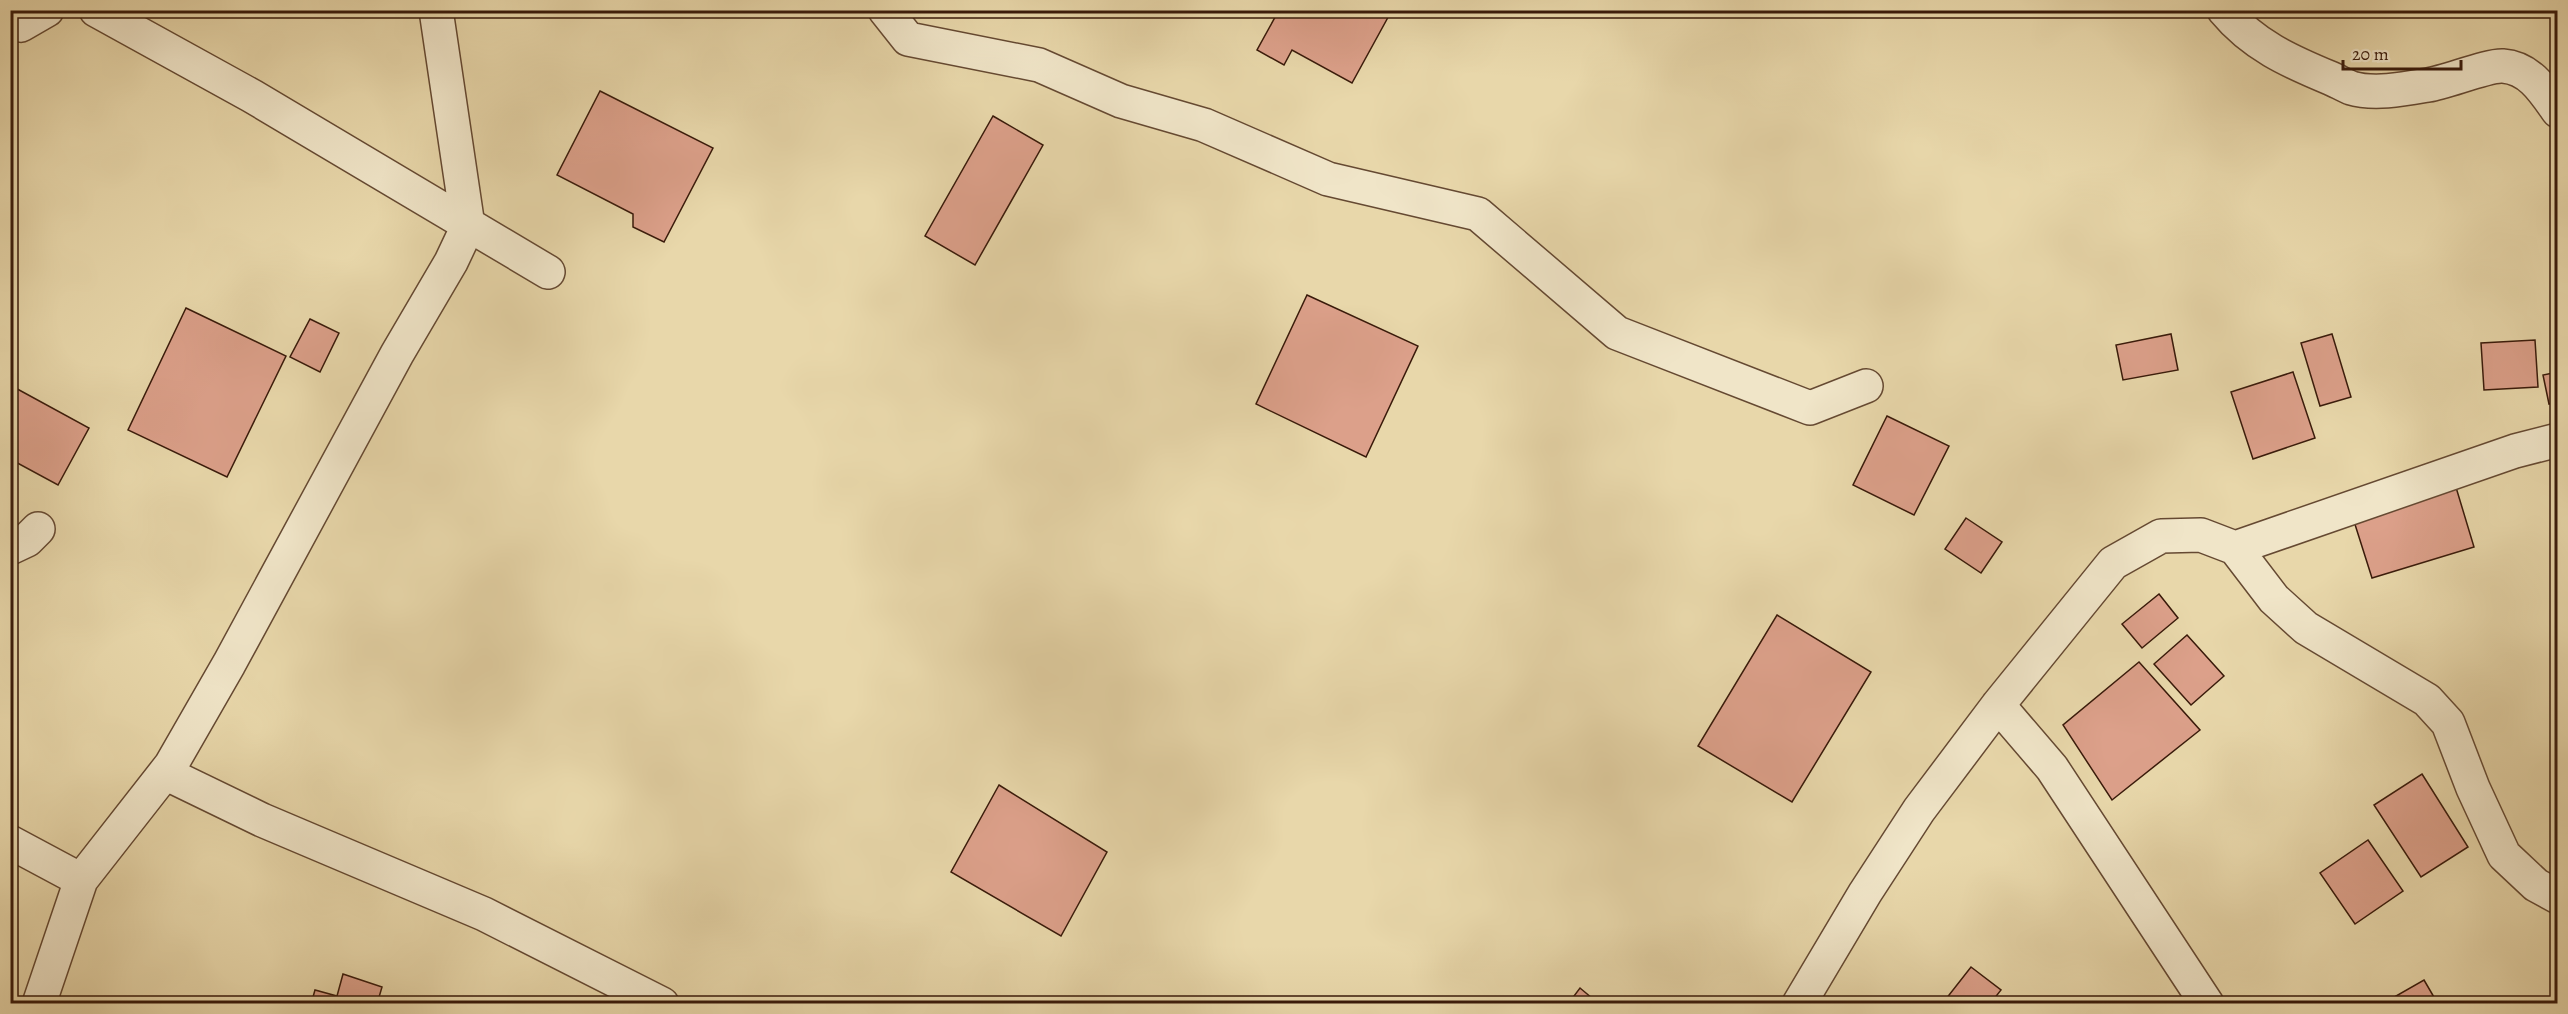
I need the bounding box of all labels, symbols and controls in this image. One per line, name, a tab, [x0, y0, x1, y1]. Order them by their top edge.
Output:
scale bar	[2343, 33, 2462, 71]
text: 20 m	[2352, 42, 2389, 66]

